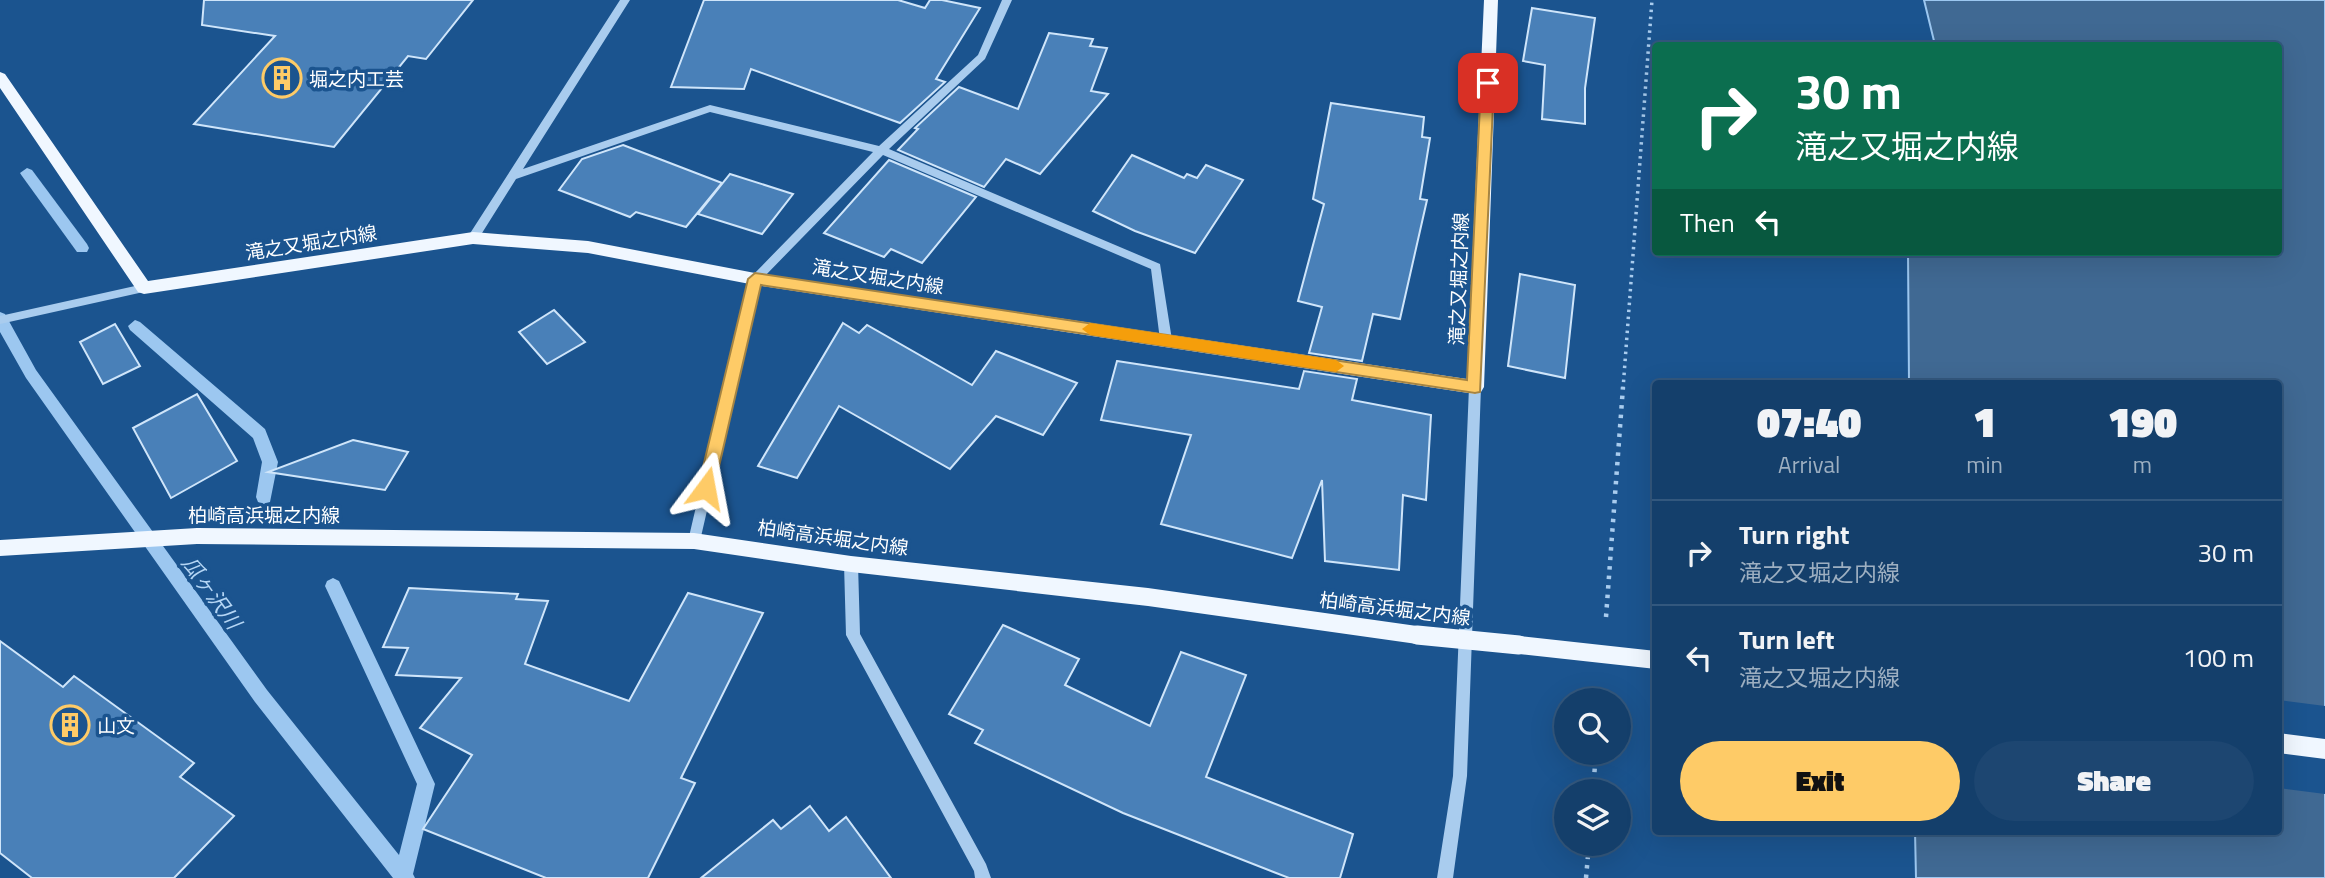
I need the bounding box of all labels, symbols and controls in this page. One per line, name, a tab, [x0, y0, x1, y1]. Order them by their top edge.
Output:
pin	[1458, 53, 1518, 113]
text: 30 m	[1795, 53, 1902, 128]
building icon: 堀之内工芸	[261, 57, 303, 99]
place label: 堀之内工芸	[309, 64, 404, 93]
icon: arrive	[1469, 64, 1507, 102]
icon: right	[1680, 70, 1771, 161]
text: 滝之又堀之内線	[1795, 122, 2019, 170]
text: Then	[1680, 203, 1735, 242]
icon: left	[1749, 203, 1787, 241]
street label: 滝之又堀之内線	[1441, 212, 1475, 346]
street label: 滝之又堀之内線	[243, 217, 379, 267]
street label: 滝之又堀之内線	[810, 251, 946, 301]
text: 07:40	[1757, 389, 1861, 453]
text: 1	[1973, 389, 1996, 453]
text: 190	[2108, 389, 2177, 453]
text: Arrival	[1778, 447, 1840, 482]
text: min	[1966, 447, 2003, 482]
text: m	[2133, 447, 2152, 482]
position arrow	[669, 451, 743, 525]
street label: 柏崎高浜堀之内線	[188, 500, 340, 529]
street label: 柏崎高浜堀之内線	[756, 512, 910, 562]
text: Turn right	[1739, 515, 1850, 554]
text: 30 m	[2197, 533, 2254, 572]
icon: right	[1680, 534, 1718, 572]
water label: 瓜ヶ沢川	[174, 549, 251, 637]
text: 滝之又堀之内線	[1739, 555, 1900, 590]
street label: 柏崎高浜堀之内線	[1318, 584, 1472, 632]
text: Turn left	[1739, 620, 1834, 659]
text: 100 m	[2183, 638, 2254, 677]
icon: left	[1680, 639, 1718, 677]
text: 滝之又堀之内線	[1739, 660, 1900, 695]
map controls	[1554, 688, 1631, 856]
button: search	[1554, 688, 1631, 765]
building icon: 山文	[49, 704, 91, 746]
place label: 山文	[97, 711, 135, 740]
button: Exit	[1680, 741, 1960, 821]
button: Share	[1974, 741, 2254, 821]
button: layers	[1554, 779, 1631, 856]

